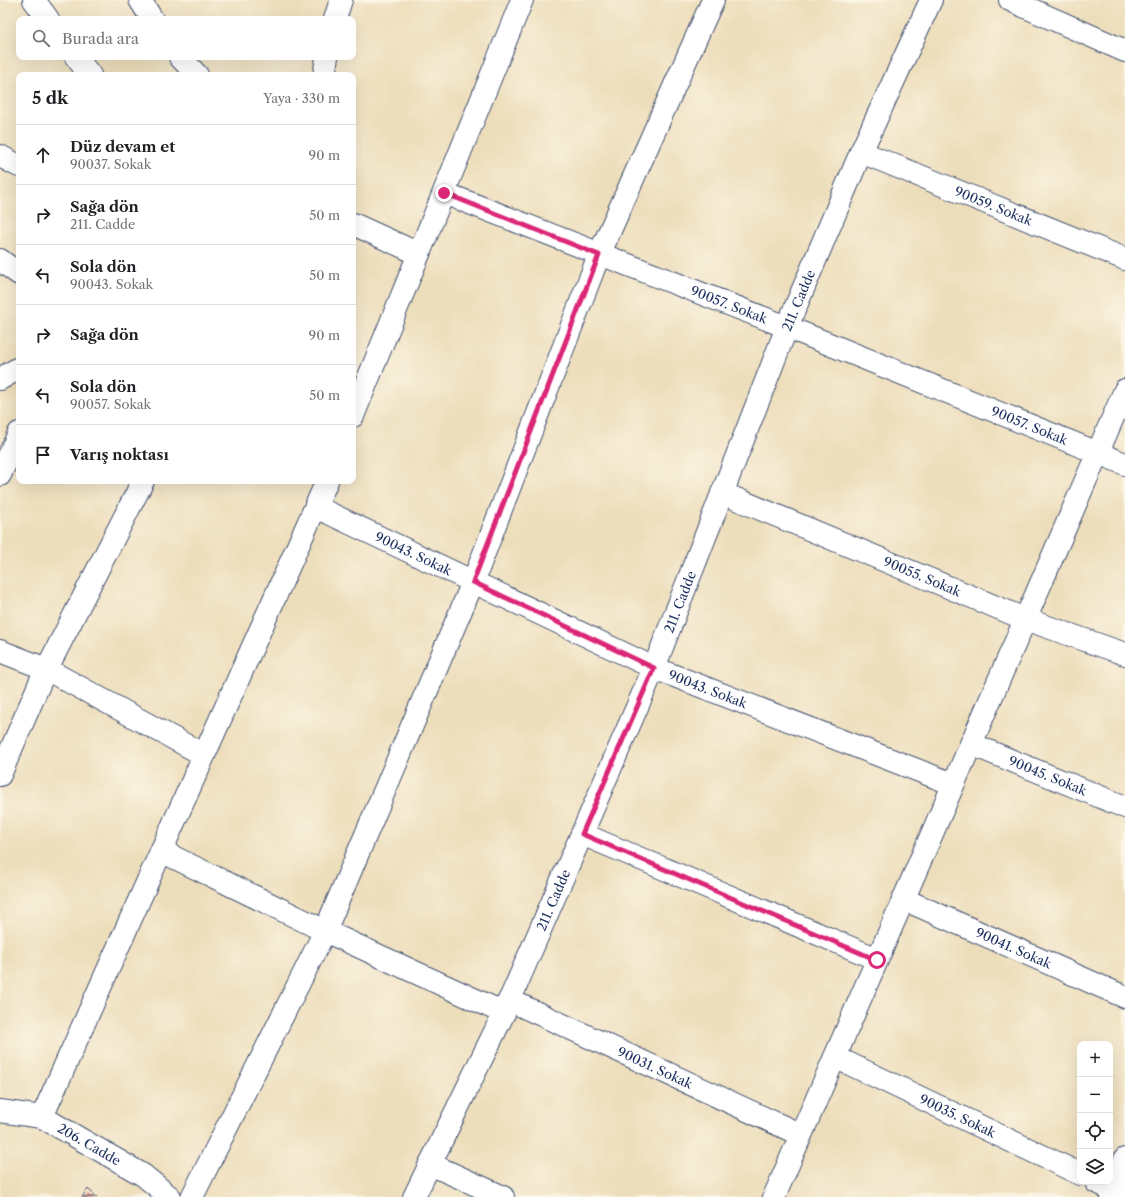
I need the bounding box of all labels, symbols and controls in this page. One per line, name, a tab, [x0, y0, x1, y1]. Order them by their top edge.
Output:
search box	[16, 16, 356, 60]
icon: search	[30, 27, 52, 49]
text: Burada ara	[62, 29, 139, 48]
text: 5 dk	[32, 88, 68, 108]
text: Yaya · 330 m	[263, 90, 340, 106]
text: Düz devam et	[70, 137, 175, 156]
icon: ahead	[32, 144, 54, 166]
text: 90 m	[309, 147, 340, 163]
text: 90037. Sokak	[70, 156, 151, 172]
street label: 90059. Sokak	[952, 183, 1035, 229]
route end	[435, 184, 453, 202]
text: Sağa dön	[70, 197, 139, 216]
icon: right	[32, 204, 54, 226]
text: 50 m	[309, 207, 340, 223]
text: 211. Cadde	[70, 216, 135, 232]
text: Sola dön	[70, 257, 137, 276]
icon: left	[32, 264, 54, 286]
text: 50 m	[309, 267, 340, 283]
street label: 211. Cadde	[778, 267, 818, 334]
text: 90043. Sokak	[70, 276, 153, 292]
street label: 90057. Sokak	[688, 282, 770, 327]
icon: right	[32, 324, 54, 346]
text: Sağa dön	[70, 325, 139, 344]
text: 90 m	[309, 327, 340, 343]
text: Sola dön	[70, 377, 137, 396]
icon: left	[32, 384, 54, 406]
text: 50 m	[309, 387, 340, 403]
text: 90057. Sokak	[70, 396, 151, 412]
street label: 90057. Sokak	[989, 403, 1071, 448]
icon: arrive	[32, 444, 54, 466]
text: Varış noktası	[70, 445, 169, 464]
street label: 90043. Sokak	[373, 528, 455, 579]
street label: 90055. Sokak	[881, 553, 964, 600]
street label: 211. Cadde	[660, 569, 699, 635]
street label: 90043. Sokak	[666, 666, 750, 711]
street label: 90045. Sokak	[1006, 752, 1090, 799]
street label: 211. Cadde	[533, 867, 573, 933]
street label: 90041. Sokak	[973, 924, 1055, 972]
route start	[868, 951, 886, 969]
map controls	[1077, 1041, 1113, 1185]
button: +	[1077, 1041, 1113, 1077]
street label: 90031. Sokak	[615, 1043, 696, 1092]
button: −	[1077, 1077, 1113, 1113]
street label: 90035. Sokak	[917, 1091, 999, 1141]
button: locate	[1077, 1113, 1113, 1149]
street label: 206. Cadde	[55, 1120, 124, 1169]
button: layers	[1077, 1149, 1113, 1185]

